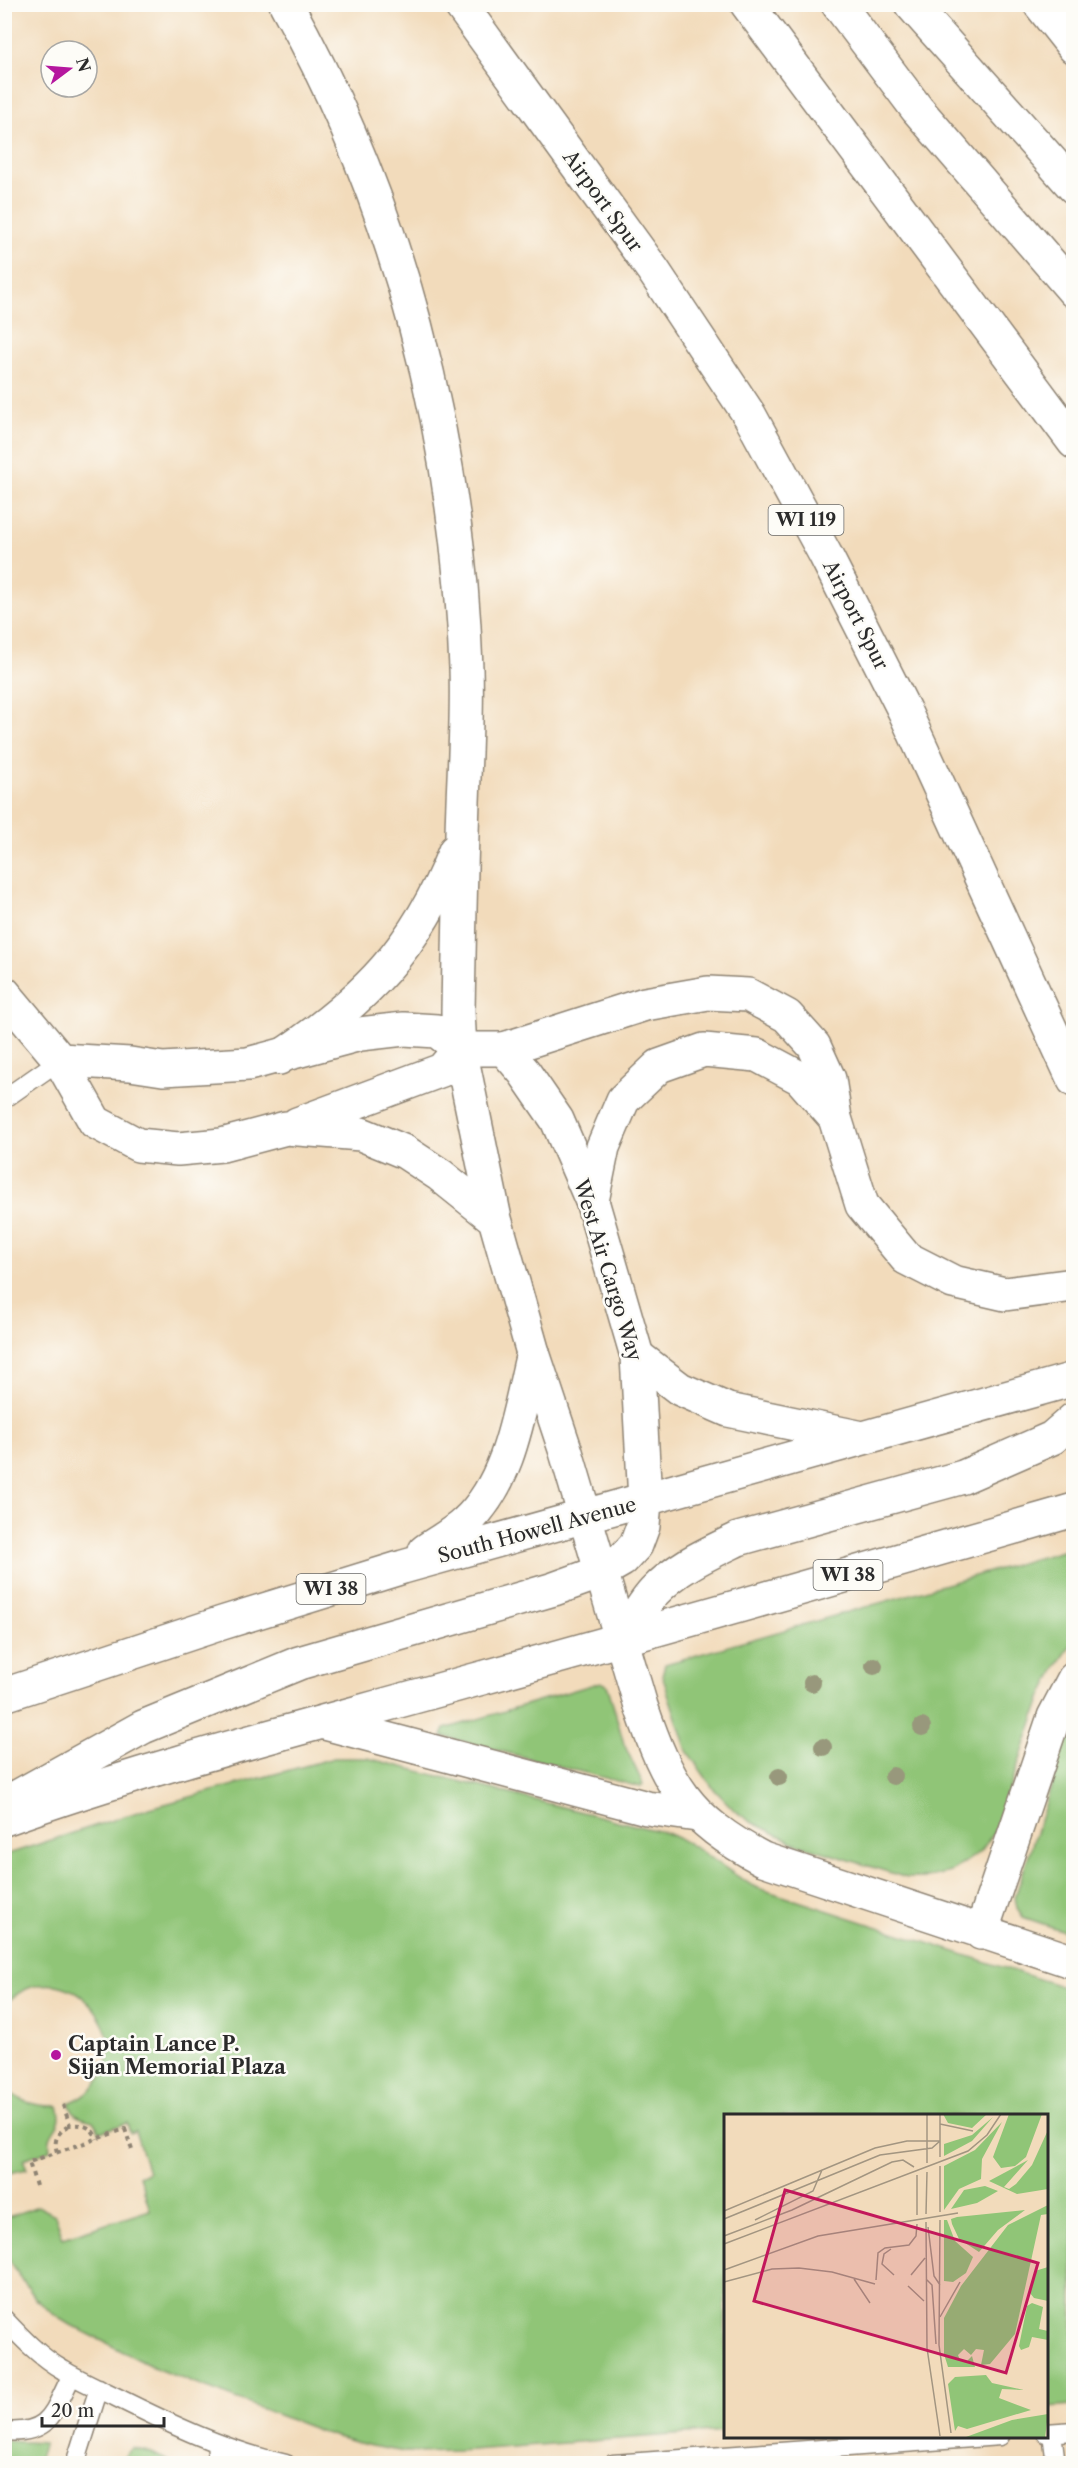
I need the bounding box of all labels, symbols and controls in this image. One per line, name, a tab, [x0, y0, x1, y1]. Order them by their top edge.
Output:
north arrow	[39, 39, 99, 99]
text: N	[72, 55, 95, 74]
street label: Airport Spur	[558, 145, 648, 257]
road number: WI 119	[768, 505, 844, 535]
street label: Airport Spur	[818, 555, 894, 674]
street label: West Air Cargo Way	[569, 1175, 647, 1365]
street label: South Howell Avenue	[435, 1492, 639, 1568]
road number: WI 38	[814, 1560, 882, 1590]
road number: WI 38	[296, 1574, 366, 1604]
place label: Captain Lance P. Sijan Memorial Plaza	[68, 2032, 286, 2079]
marker: Captain Lance P. Sijan Memorial Plaza	[49, 2048, 63, 2062]
inset map	[724, 2114, 1048, 2438]
scale bar	[42, 2390, 164, 2428]
text: 20 m	[51, 2400, 95, 2422]

